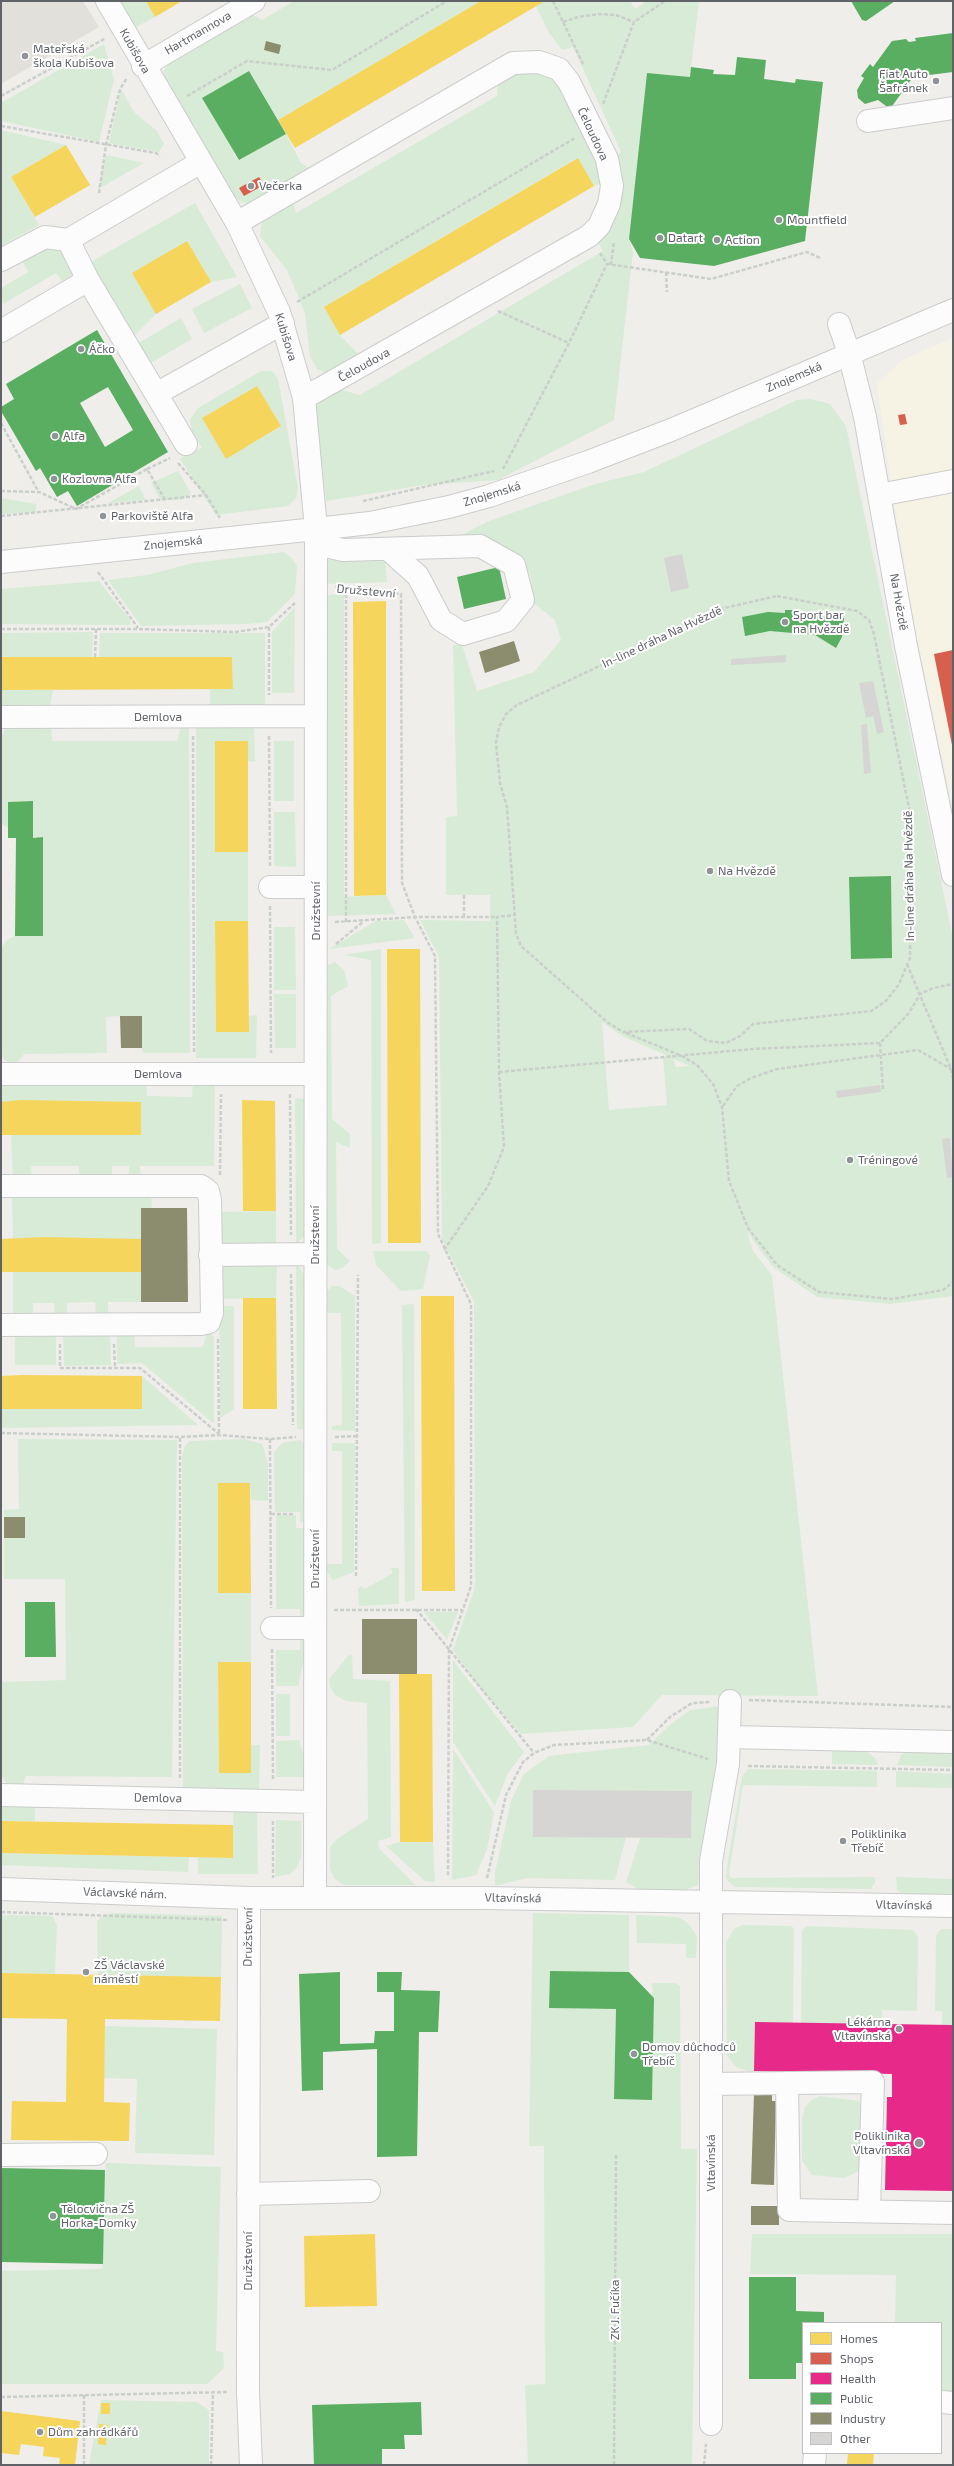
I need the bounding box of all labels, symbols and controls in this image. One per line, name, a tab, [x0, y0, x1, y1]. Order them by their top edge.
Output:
street label: Hartmannova	[162, 8, 234, 58]
street label: Kubišova	[116, 26, 154, 76]
place label: Mateřská škola Kubišova	[33, 42, 114, 70]
marker: Mateřská škola Kubišova	[20, 51, 30, 61]
place label: Fiat Auto Šafránek	[879, 67, 928, 95]
marker: Fiat Auto Šafránek	[931, 76, 941, 86]
street label: Čeloudova	[574, 105, 612, 163]
place label: Večerka	[259, 179, 302, 193]
marker: Večerka	[246, 181, 256, 191]
place label: Mountfield	[787, 213, 847, 227]
marker: Mountfield	[774, 215, 784, 225]
place label: Datart	[668, 231, 703, 245]
marker: Datart	[655, 233, 665, 243]
place label: Action	[725, 233, 760, 247]
marker: Action	[712, 235, 722, 245]
street label: Kubišova	[272, 311, 300, 363]
place label: Áčko	[89, 342, 115, 356]
marker: Áčko	[76, 344, 86, 354]
street label: Čeloudova	[336, 345, 392, 385]
street label: Znojemská	[764, 359, 824, 395]
place label: Alfa	[63, 429, 85, 443]
marker: Alfa	[50, 431, 60, 441]
place label: Kozlovna Alfa	[62, 472, 137, 486]
marker: Kozlovna Alfa	[49, 474, 59, 484]
street label: Znojemská	[462, 478, 522, 510]
place label: Parkoviště Alfa	[111, 509, 193, 523]
marker: Parkoviště Alfa	[98, 511, 108, 521]
street label: Znojemská	[143, 533, 203, 553]
street label: Na Hvězdě	[887, 572, 911, 632]
street label: Družstevní	[336, 581, 396, 601]
street label: In-line dráha Na Hvězdě	[600, 603, 724, 671]
place label: Sport bar na Hvězdě	[793, 608, 849, 636]
marker: Sport bar na Hvězdě	[780, 617, 790, 627]
street label: Demlova	[134, 710, 182, 724]
street label: In-line dráha Na Hvězdě	[901, 811, 917, 941]
place label: Na Hvězdě	[718, 864, 776, 878]
marker: Na Hvězdě	[705, 866, 715, 876]
street label: Družstevní	[309, 881, 323, 941]
street label: Demlova	[134, 1067, 182, 1081]
place label: Tréningové	[858, 1153, 918, 1167]
marker: Tréningové	[845, 1155, 855, 1165]
street label: Družstevní	[308, 1205, 322, 1265]
street label: Družstevní	[308, 1529, 322, 1589]
street label: Demlova	[134, 1790, 182, 1806]
place label: Poliklinika Třebíč	[851, 1827, 907, 1855]
marker: Poliklinika Třebíč	[838, 1836, 848, 1846]
street label: Václavské nám.	[83, 1884, 167, 1902]
street label: Vltavínská	[484, 1890, 542, 1906]
street label: Vltavínská	[875, 1897, 933, 1913]
street label: Družstevní	[240, 1907, 256, 1967]
place label: ZŠ Václavské náměstí	[94, 1958, 165, 1986]
marker: ZŠ Václavské náměstí	[81, 1967, 91, 1977]
place label: Lékárna Vltavínská	[834, 2015, 891, 2043]
marker: Lékárna Vltavínská	[894, 2024, 904, 2034]
place label: Domov důchodců Třebíč	[642, 2040, 736, 2068]
marker: Domov důchodců Třebíč	[629, 2049, 639, 2059]
place label: Poliklinika Vltavínská	[853, 2129, 910, 2157]
street label: Vltavínská	[704, 2134, 718, 2192]
marker: Poliklinika Vltavínská	[913, 2137, 925, 2149]
place label: Tělocvična ZŠ Horka-Domky	[61, 2202, 136, 2230]
marker: Tělocvična ZŠ Horka-Domky	[48, 2211, 58, 2221]
street label: Družstevní	[241, 2231, 255, 2291]
street label: ZK J. Fučíka	[608, 2280, 622, 2340]
legend	[802, 2322, 942, 2454]
text: Homes	[840, 2331, 878, 2345]
text: Shops	[840, 2351, 874, 2365]
text: Health	[840, 2371, 876, 2385]
text: Public	[840, 2391, 873, 2405]
text: Industry	[840, 2411, 886, 2425]
place label: Dům zahrádkářů	[48, 2425, 138, 2439]
marker: Dům zahrádkářů	[35, 2427, 45, 2437]
text: Other	[840, 2431, 871, 2445]

